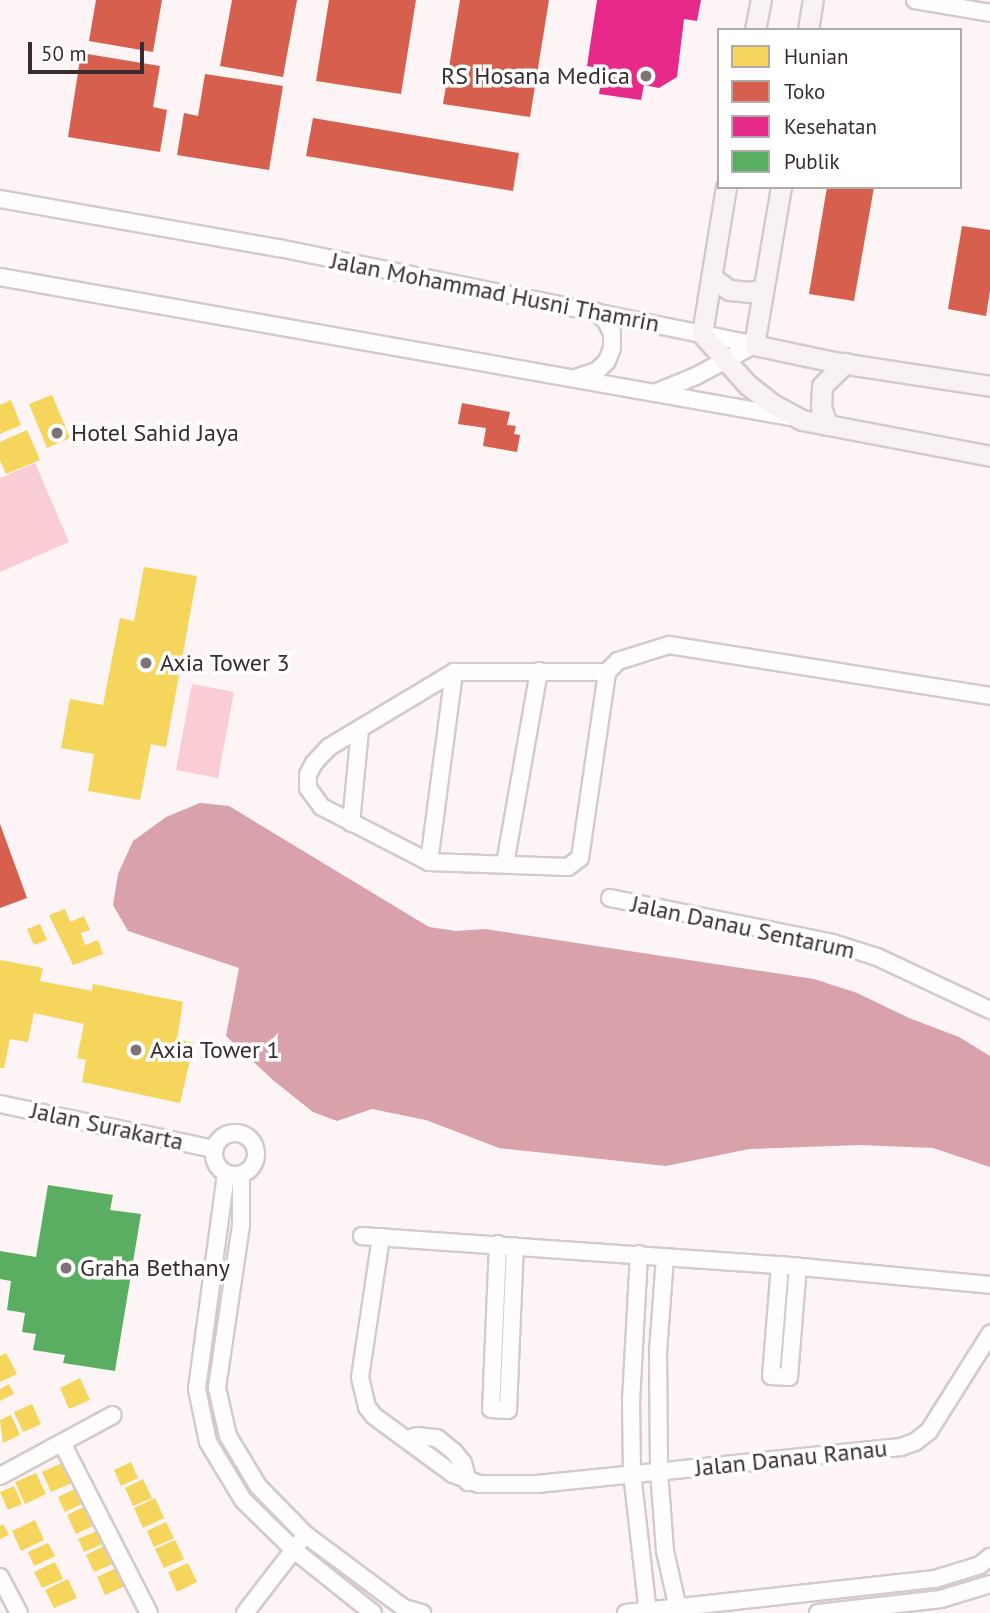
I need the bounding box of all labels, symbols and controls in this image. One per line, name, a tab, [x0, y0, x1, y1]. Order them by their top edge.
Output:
scale bar	[32, 28, 147, 72]
legend	[717, 28, 962, 189]
text: 50 m	[41, 40, 87, 67]
text: Hunian	[784, 43, 848, 70]
place label: RS Hosana Medica	[441, 62, 630, 90]
marker: RS Hosana Medica	[636, 66, 656, 86]
text: Toko	[784, 78, 825, 105]
text: Kesehatan	[784, 113, 877, 140]
text: Publik	[784, 148, 839, 175]
street label: Jalan Mohammad Husni Thamrin	[328, 246, 662, 338]
place label: Hotel Sahid Jaya	[71, 419, 239, 447]
marker: Hotel Sahid Jaya	[49, 425, 65, 441]
place label: Axia Tower 3	[160, 649, 290, 677]
marker: Axia Tower 3	[138, 655, 154, 671]
street label: Jalan Danau Sentarum	[628, 889, 858, 965]
place label: Axia Tower 1	[150, 1036, 280, 1064]
marker: Axia Tower 1	[128, 1042, 144, 1058]
street label: Jalan Surakarta	[28, 1096, 186, 1156]
place label: Graha Bethany	[80, 1254, 230, 1282]
marker: Graha Bethany	[58, 1260, 74, 1276]
street label: Jalan Danau Ranau	[693, 1434, 889, 1482]

